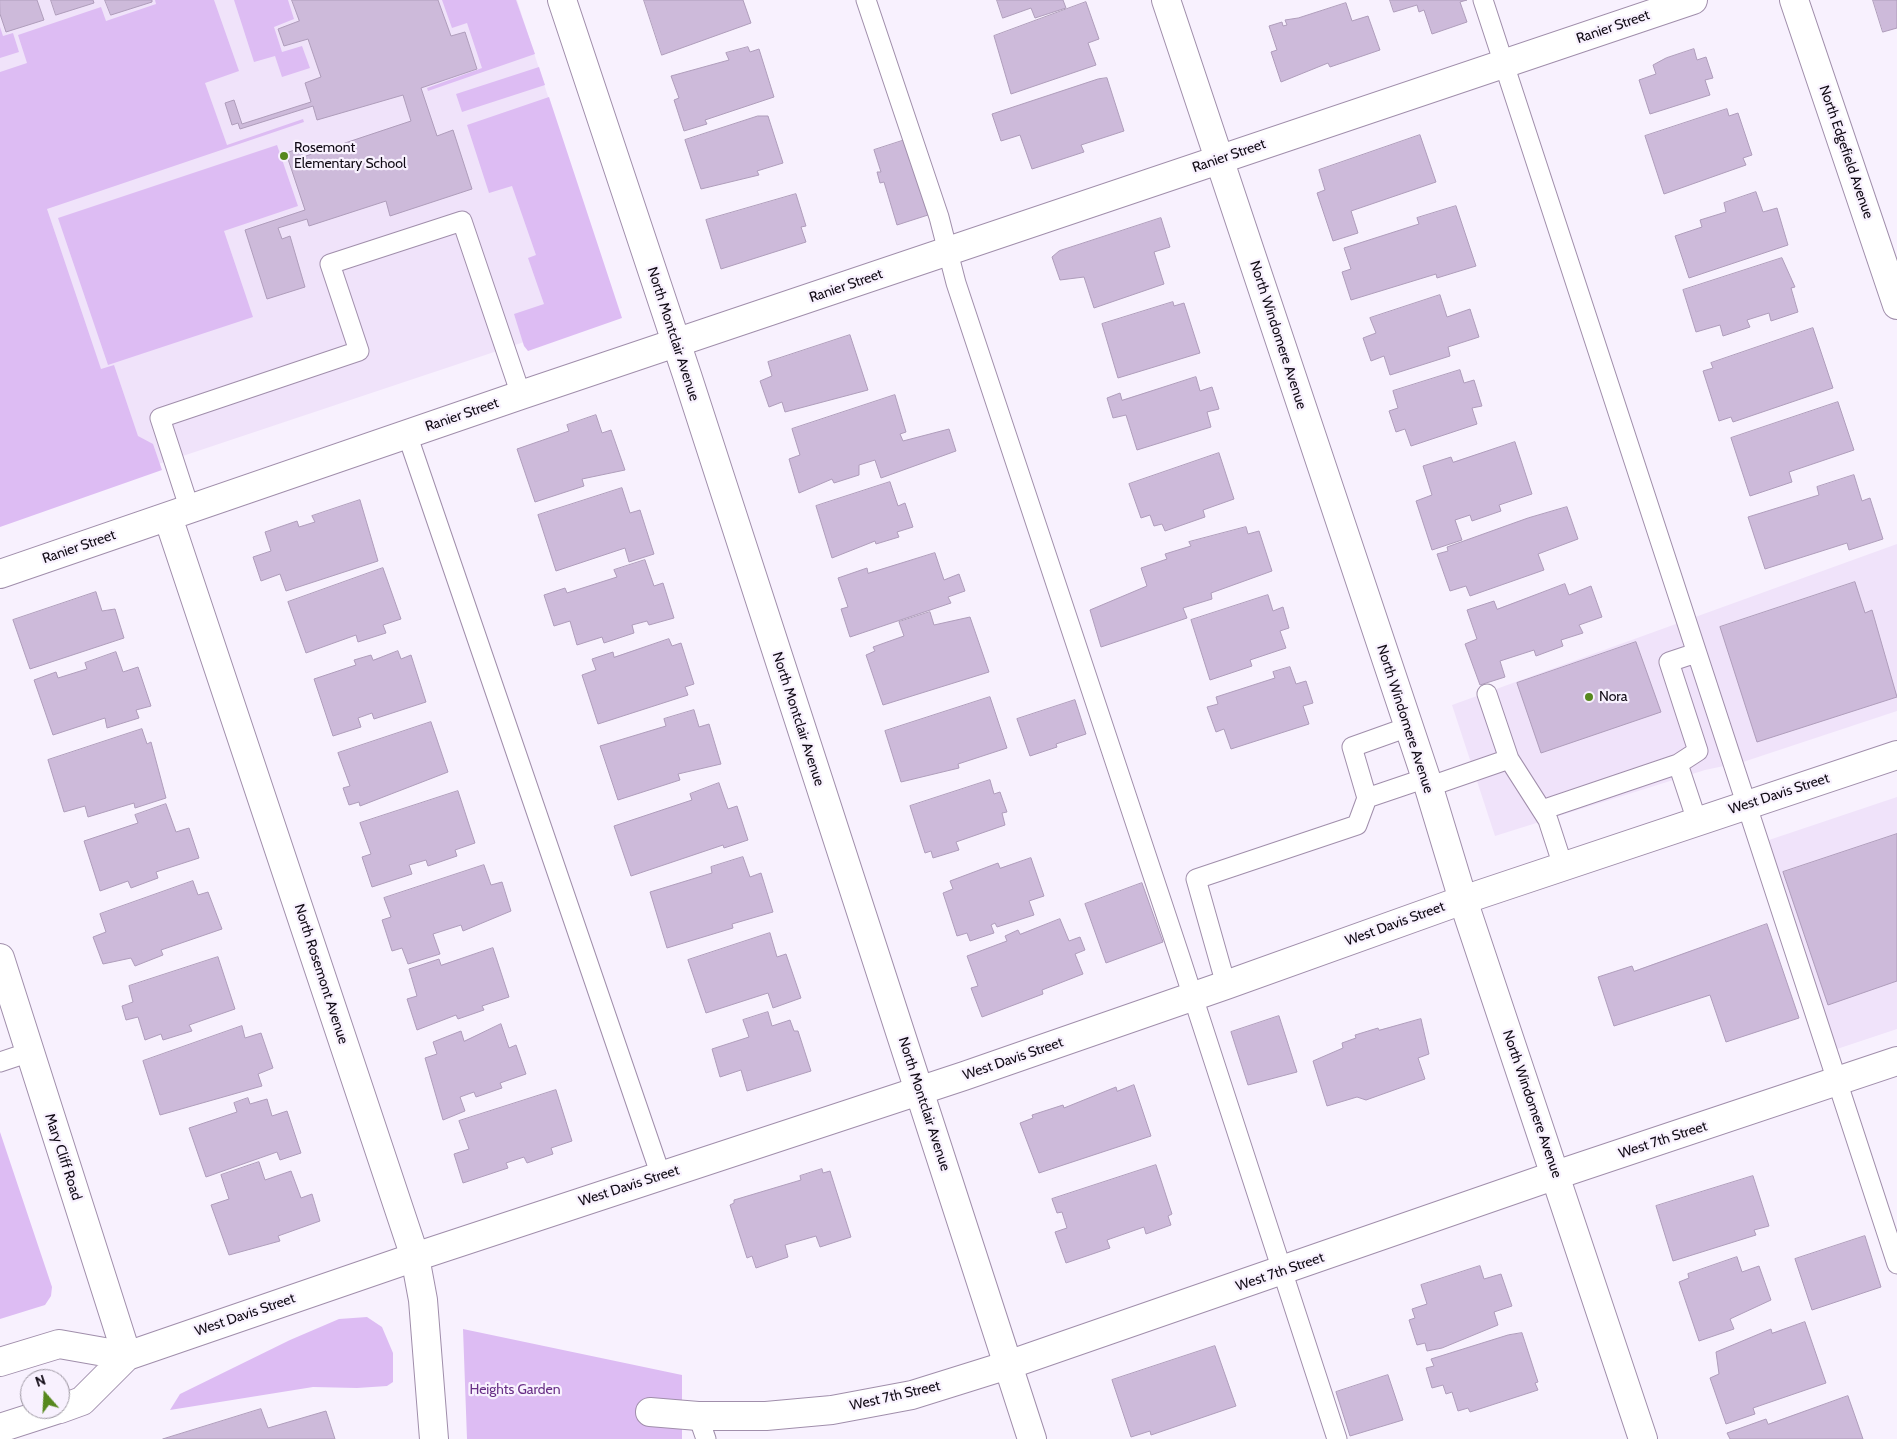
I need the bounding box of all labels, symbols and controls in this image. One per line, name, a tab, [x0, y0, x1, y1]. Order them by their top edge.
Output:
street label: Ranier Street	[1574, 7, 1652, 47]
street label: North Edgefield Avenue	[1815, 83, 1877, 221]
street label: Ranier Street	[1190, 136, 1268, 176]
place label: Rosemont Elementary School	[294, 140, 406, 172]
marker: Rosemont Elementary School	[278, 150, 290, 162]
street label: North Windomere Avenue	[1246, 259, 1310, 411]
street label: North Montclair Avenue	[643, 265, 703, 403]
street label: Ranier Street	[807, 266, 885, 306]
street label: Ranier Street	[423, 395, 501, 435]
street label: Ranier Street	[40, 527, 118, 567]
street label: North Windomere Avenue	[1373, 643, 1437, 795]
street label: North Montclair Avenue	[768, 650, 828, 788]
place label: Nora	[1599, 689, 1627, 705]
marker: Nora	[1583, 691, 1595, 703]
street label: West Davis Street	[1727, 770, 1831, 818]
street label: West Davis Street	[1343, 898, 1447, 950]
street label: North Rosemont Avenue	[290, 902, 352, 1046]
street label: North Windomere Avenue	[1499, 1028, 1565, 1180]
street label: West Davis Street	[961, 1034, 1065, 1084]
street label: North Montclair Avenue	[894, 1035, 954, 1173]
street label: Mary Cliff Road	[41, 1111, 85, 1203]
street label: West 7th Street	[1617, 1118, 1709, 1162]
street label: West Davis Street	[577, 1162, 681, 1210]
street label: West 7th Street	[1234, 1249, 1326, 1295]
street label: West Davis Street	[193, 1290, 297, 1340]
north arrow	[20, 1369, 70, 1419]
text: N	[33, 1371, 48, 1391]
street label: West 7th Street	[848, 1377, 942, 1415]
park label: Heights Garden	[469, 1382, 561, 1398]

